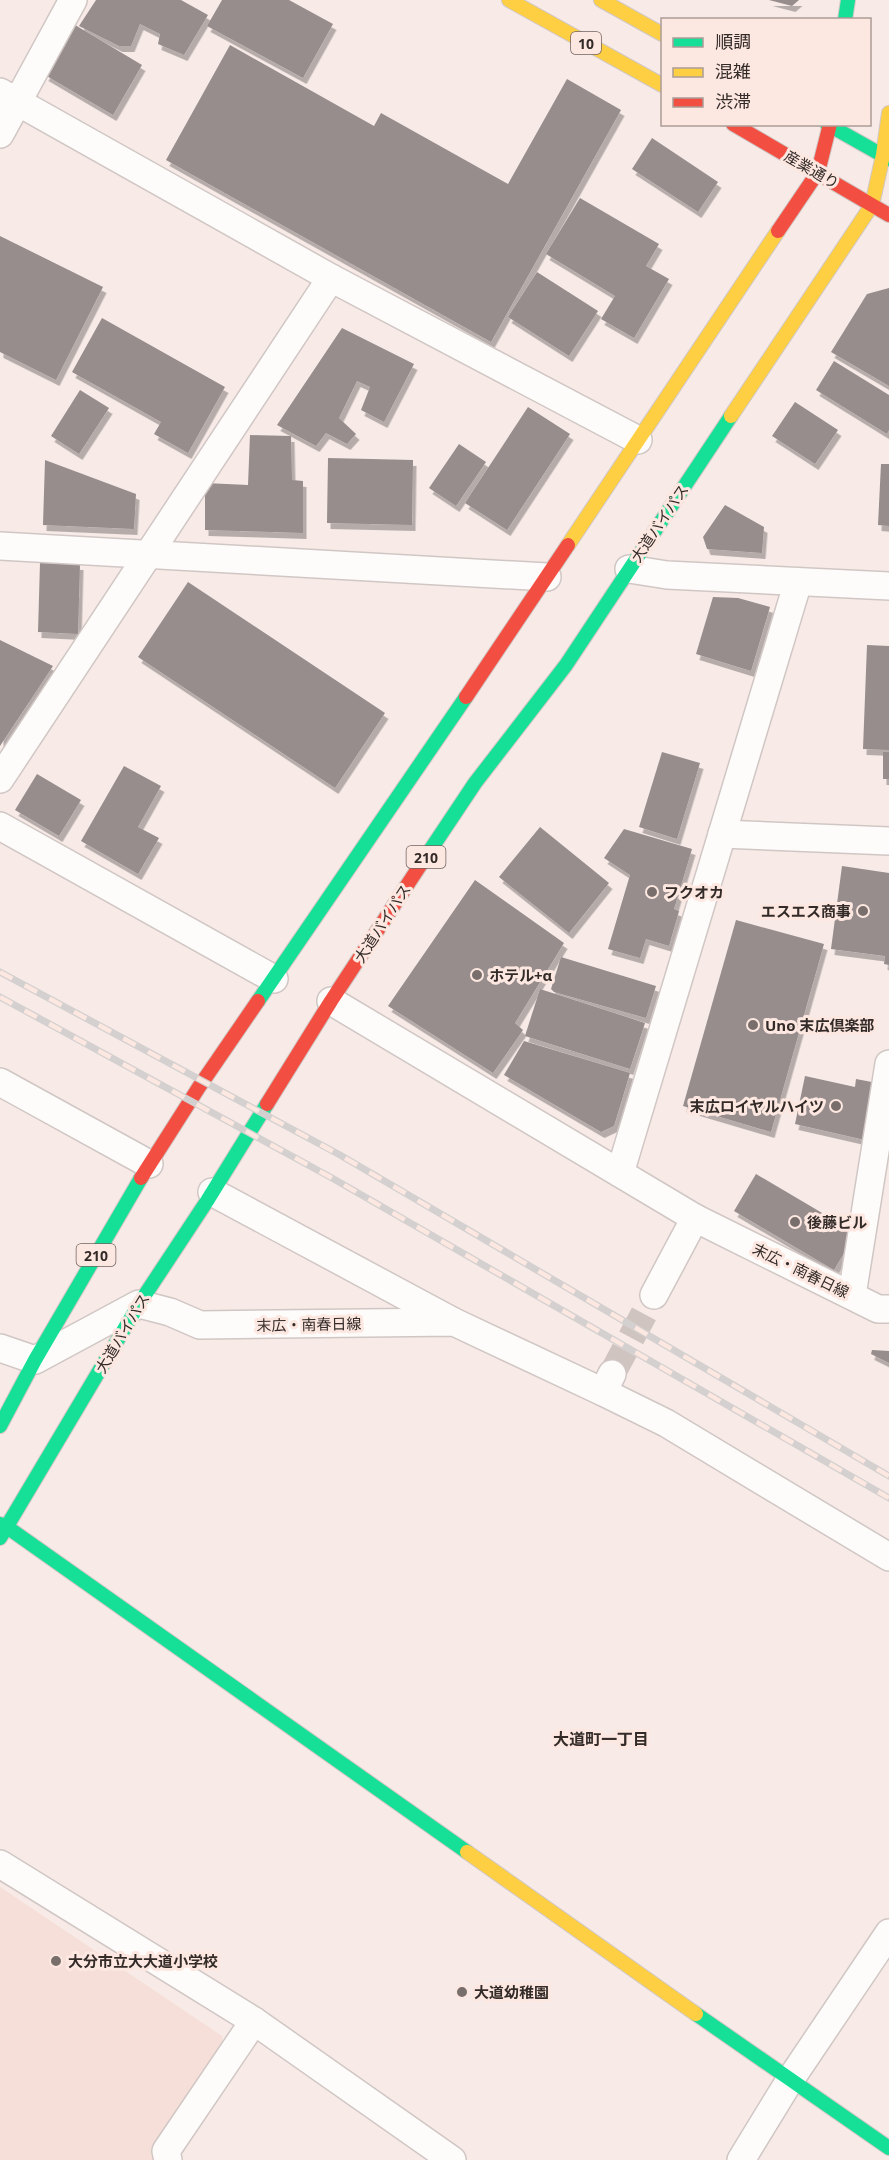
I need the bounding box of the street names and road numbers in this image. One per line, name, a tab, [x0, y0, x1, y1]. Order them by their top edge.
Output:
road number: 10	[571, 32, 601, 54]
street label: 産業通り	[781, 145, 843, 193]
street label: 大道バイパス	[626, 480, 692, 566]
road number: 210	[406, 846, 446, 868]
street label: 大道バイパス	[349, 880, 415, 966]
street label: 末広・南春日線	[749, 1238, 853, 1302]
road number: 210	[76, 1244, 116, 1266]
street label: 大道バイパス	[90, 1289, 154, 1377]
street label: 末広・南春日線	[256, 1313, 362, 1335]

